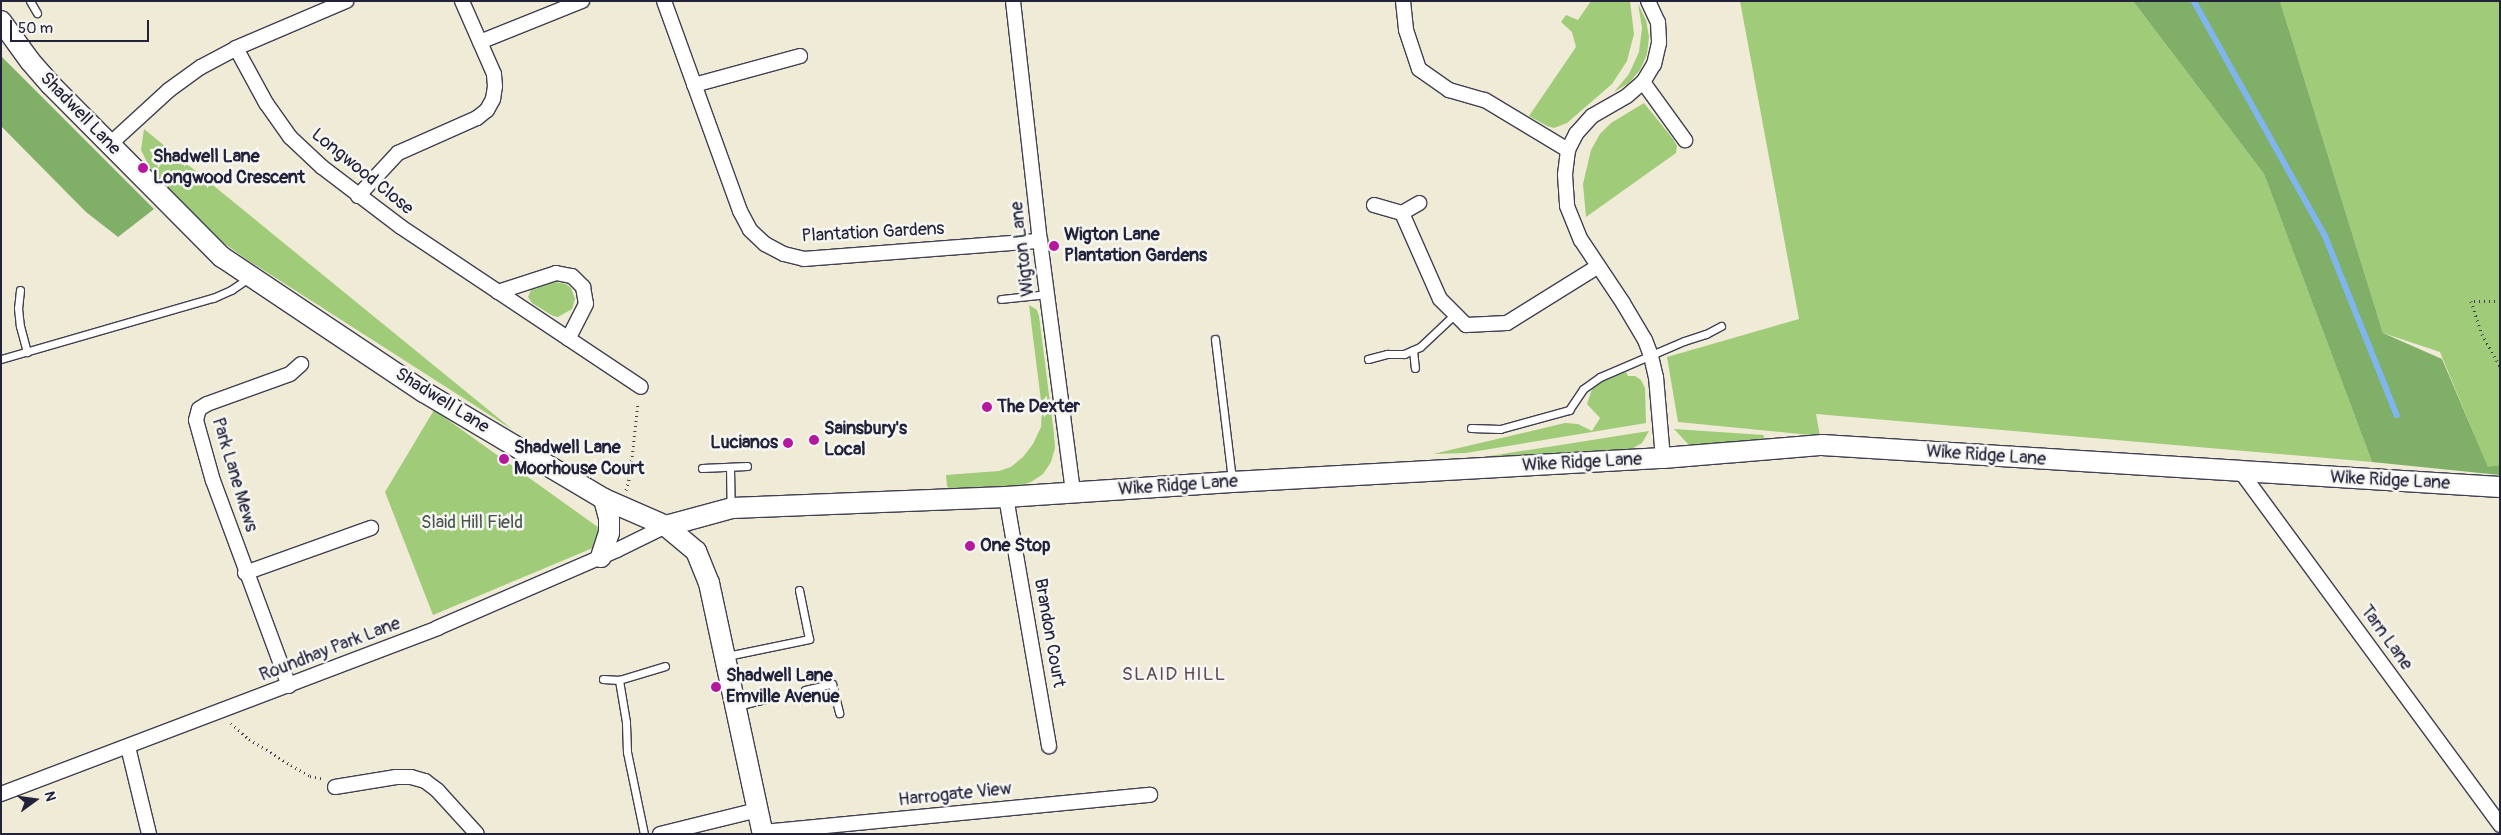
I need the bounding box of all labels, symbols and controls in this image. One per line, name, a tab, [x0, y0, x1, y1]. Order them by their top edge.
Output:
scale bar	[12, 10, 151, 42]
text: 50 m	[18, 19, 53, 38]
street label: Shadwell Lane	[35, 68, 125, 160]
street label: Longwood Close	[307, 124, 417, 220]
place label: Shadwell Lane Longwood Crescent	[153, 147, 305, 190]
marker: Shadwell Lane Longwood Crescent	[137, 162, 149, 174]
street label: Wigton Lane	[1006, 200, 1040, 298]
street label: Plantation Gardens	[801, 218, 945, 248]
place label: Wigton Lane Plantation Gardens	[1064, 225, 1207, 268]
marker: Wigton Lane Plantation Gardens	[1048, 240, 1060, 252]
street label: Shadwell Lane	[391, 364, 493, 438]
place label: The Dexter	[997, 396, 1080, 418]
marker: The Dexter	[981, 401, 993, 413]
street label: Park Lane Mews	[206, 415, 262, 535]
place label: Sainsbury's Local	[824, 419, 907, 462]
place label: Lucianos	[710, 432, 778, 454]
marker: Sainsbury's Local	[808, 434, 820, 446]
marker: Lucianos	[782, 437, 794, 449]
place label: Shadwell Lane Moorhouse Court	[514, 438, 644, 480]
street label: Wike Ridge Lane	[1925, 441, 2047, 471]
street label: Wike Ridge Lane	[1521, 449, 1643, 477]
marker: Shadwell Lane Moorhouse Court	[498, 453, 510, 465]
street label: Wike Ridge Lane	[2329, 467, 2451, 495]
street label: Wike Ridge Lane	[1117, 471, 1239, 501]
park label: Slaid Hill Field	[421, 512, 523, 534]
place label: One Stop	[980, 535, 1050, 557]
marker: One Stop	[964, 540, 976, 552]
street label: Brandon Court	[1029, 577, 1069, 689]
street label: Tarn Lane	[2355, 601, 2417, 675]
street label: Roundhay Park Lane	[257, 613, 403, 687]
district label: SLAID HILL	[1121, 664, 1227, 686]
place label: Shadwell Lane Emville Avenue	[726, 666, 839, 709]
marker: Shadwell Lane Emville Avenue	[710, 681, 722, 693]
north arrow	[10, 775, 60, 825]
street label: Harrogate View	[897, 778, 1013, 812]
text: N	[41, 790, 59, 803]

